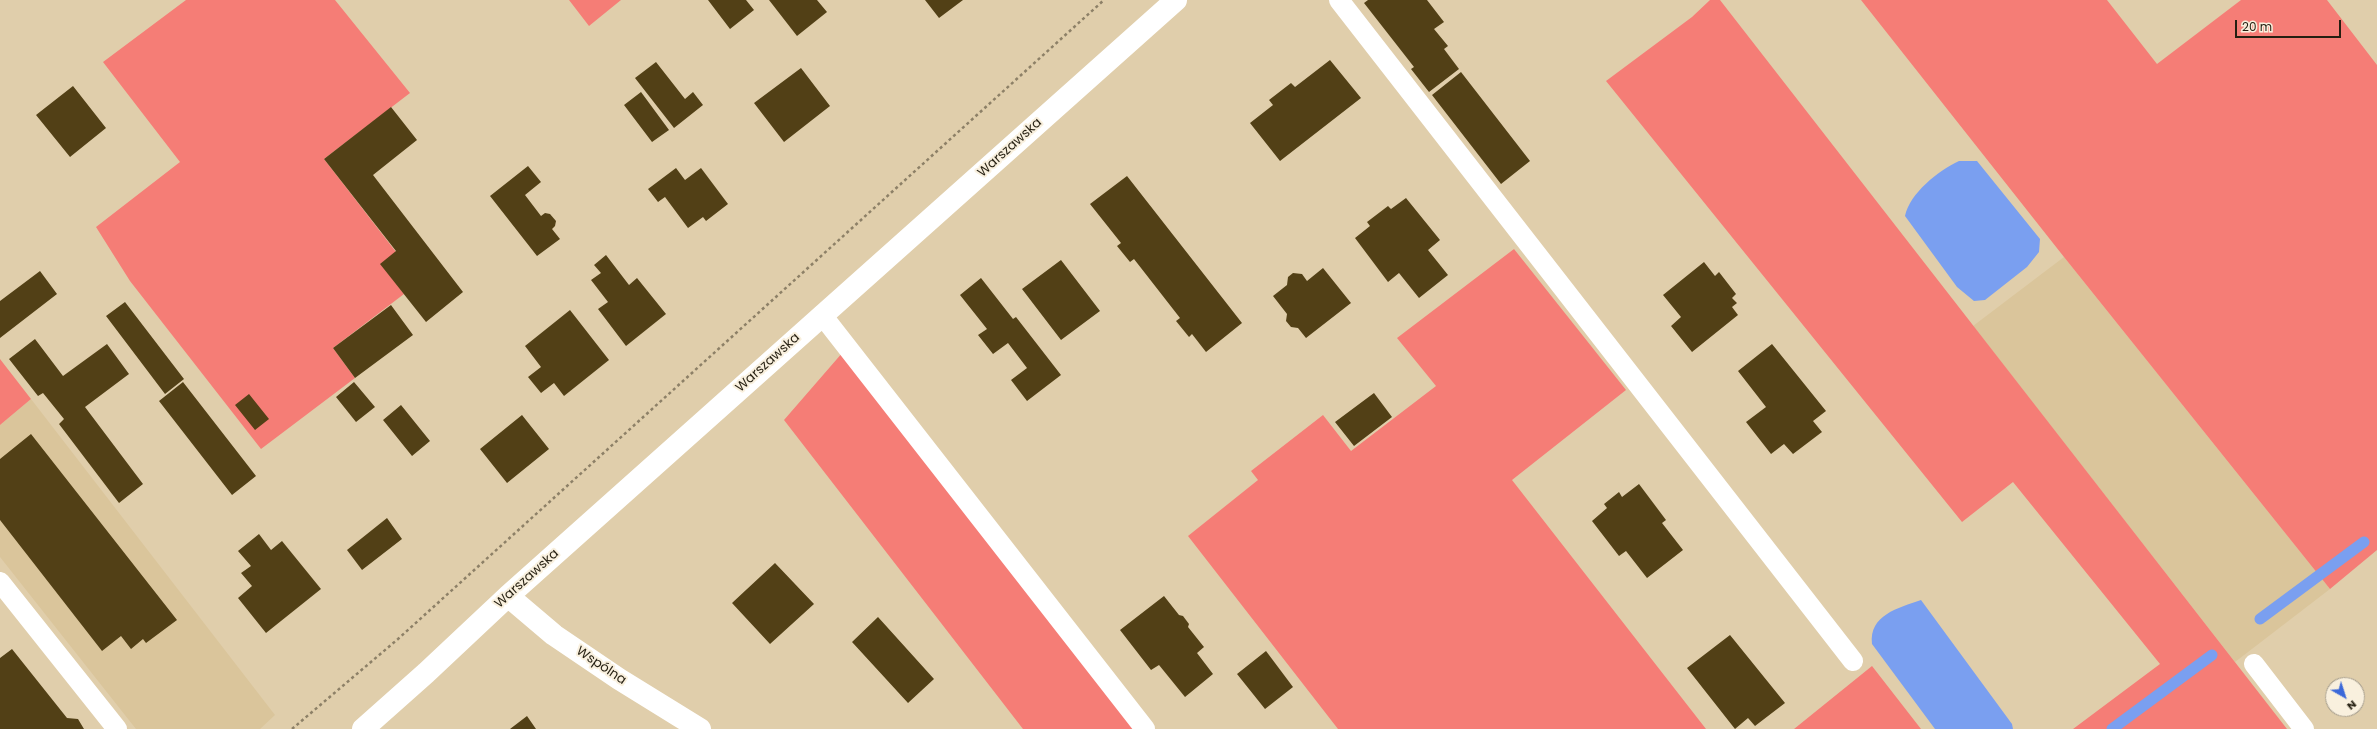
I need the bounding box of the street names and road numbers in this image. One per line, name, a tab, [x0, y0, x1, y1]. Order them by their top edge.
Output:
street label: Warszawska	[975, 115, 1045, 181]
street label: Warszawska	[733, 330, 803, 396]
street label: Warszawska	[492, 546, 562, 612]
street label: Wspólna	[573, 644, 629, 688]

